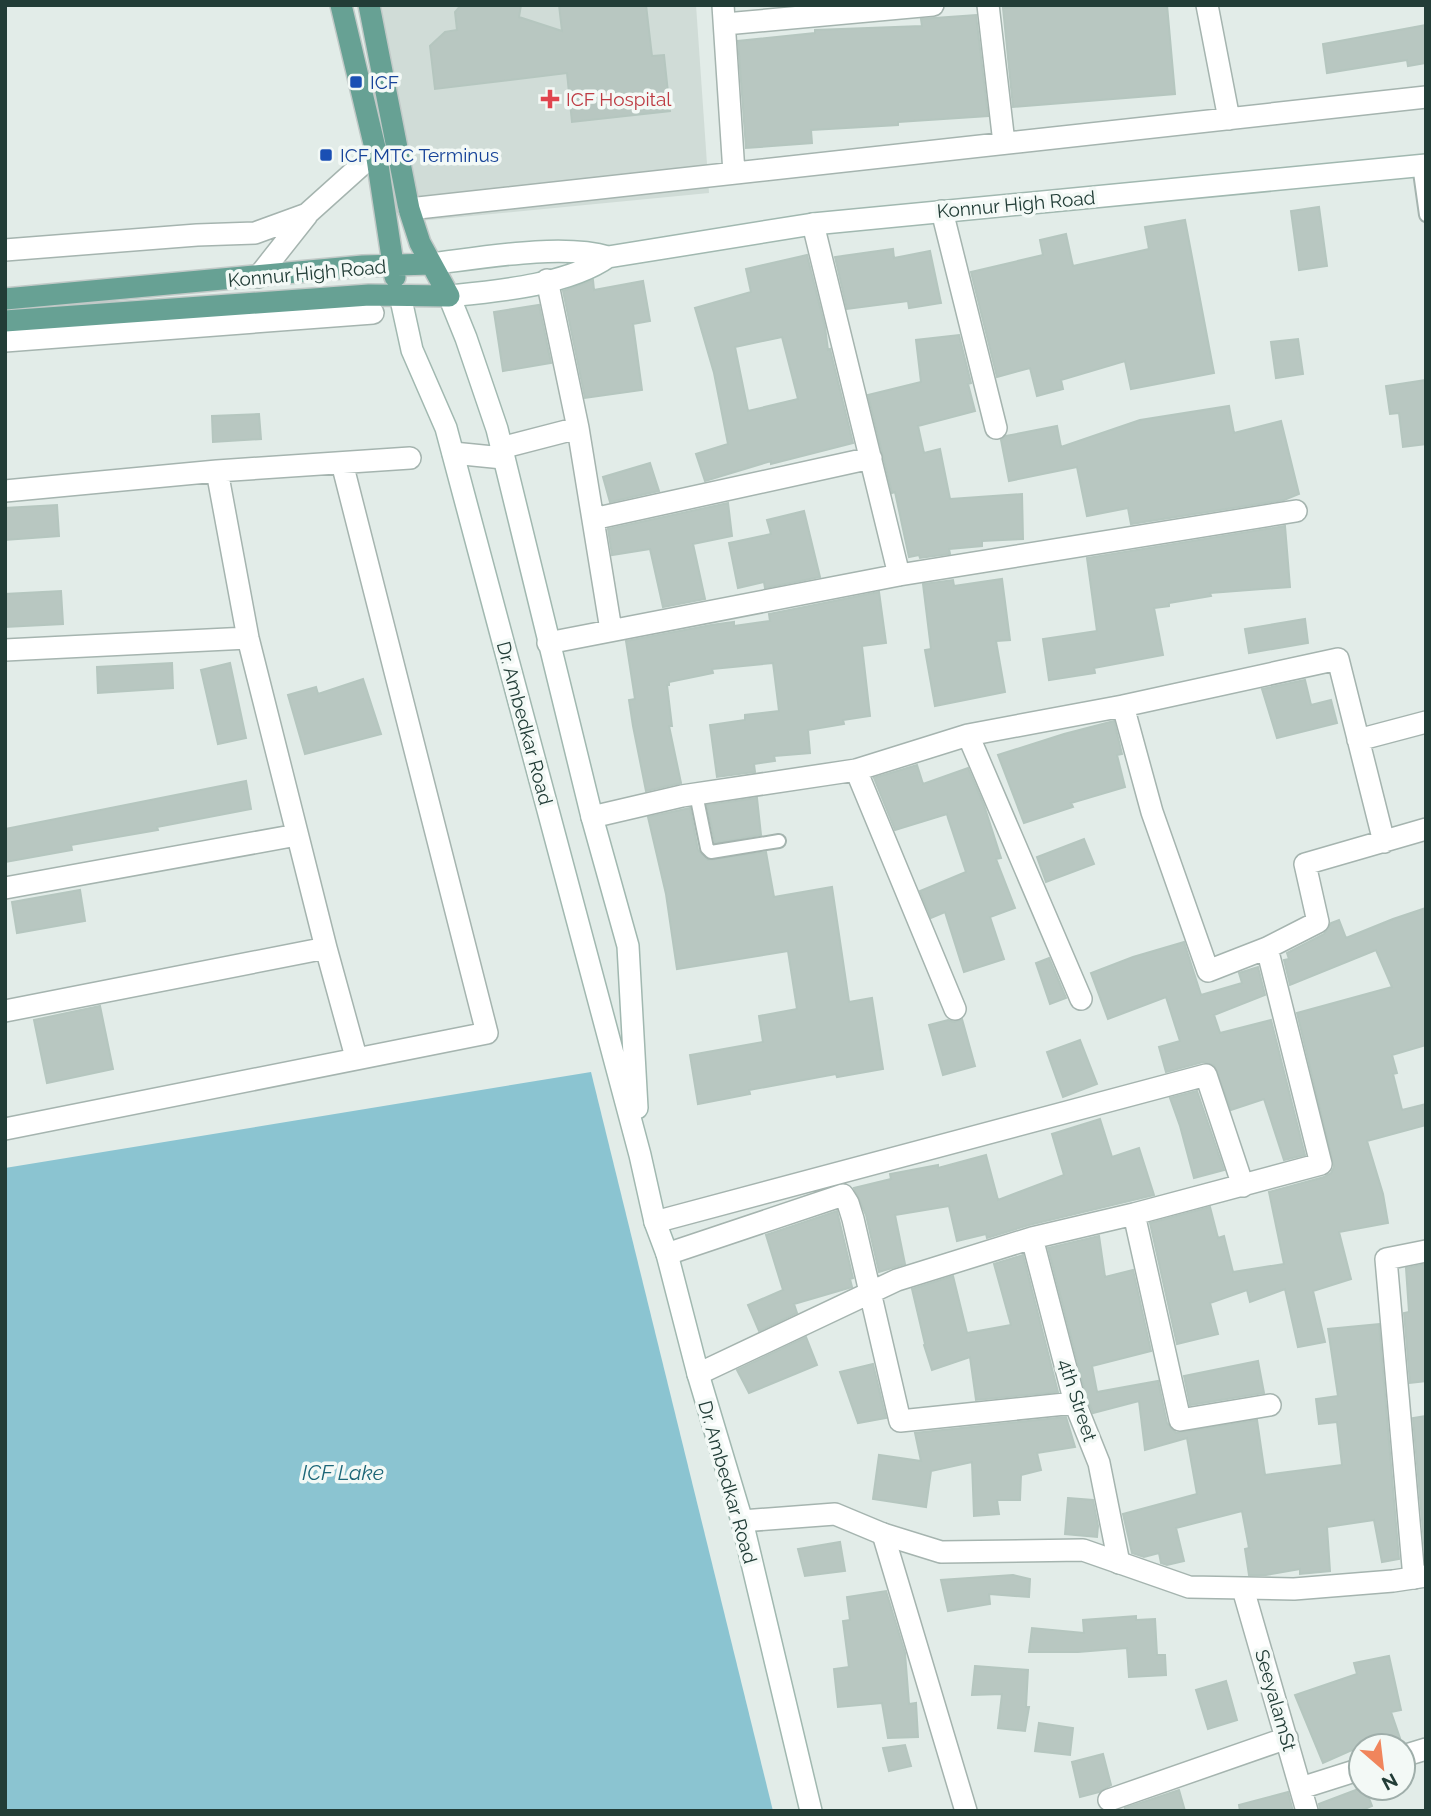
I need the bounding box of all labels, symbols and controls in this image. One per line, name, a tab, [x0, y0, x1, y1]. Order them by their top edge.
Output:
place label: ICF	[370, 71, 399, 93]
marker: ICF	[348, 74, 364, 90]
place label: ICF Hospital	[566, 88, 672, 110]
marker: ICF Hospital	[540, 89, 560, 109]
place label: ICF MTC Terminus	[340, 144, 499, 166]
marker: ICF MTC Terminus	[318, 147, 334, 163]
street label: Konnur High Road	[936, 186, 1096, 222]
street label: Konnur High Road	[227, 255, 387, 291]
street label: Dr. Ambedkar Road	[493, 639, 557, 807]
street label: 4th Street	[1054, 1356, 1102, 1445]
street label: Dr. Ambedkar Road	[694, 1398, 762, 1566]
water label: ICF Lake	[302, 1460, 384, 1485]
street label: SeeyalamSt	[1251, 1647, 1301, 1754]
north arrow	[1347, 1732, 1417, 1802]
text: N	[1378, 1769, 1402, 1795]

